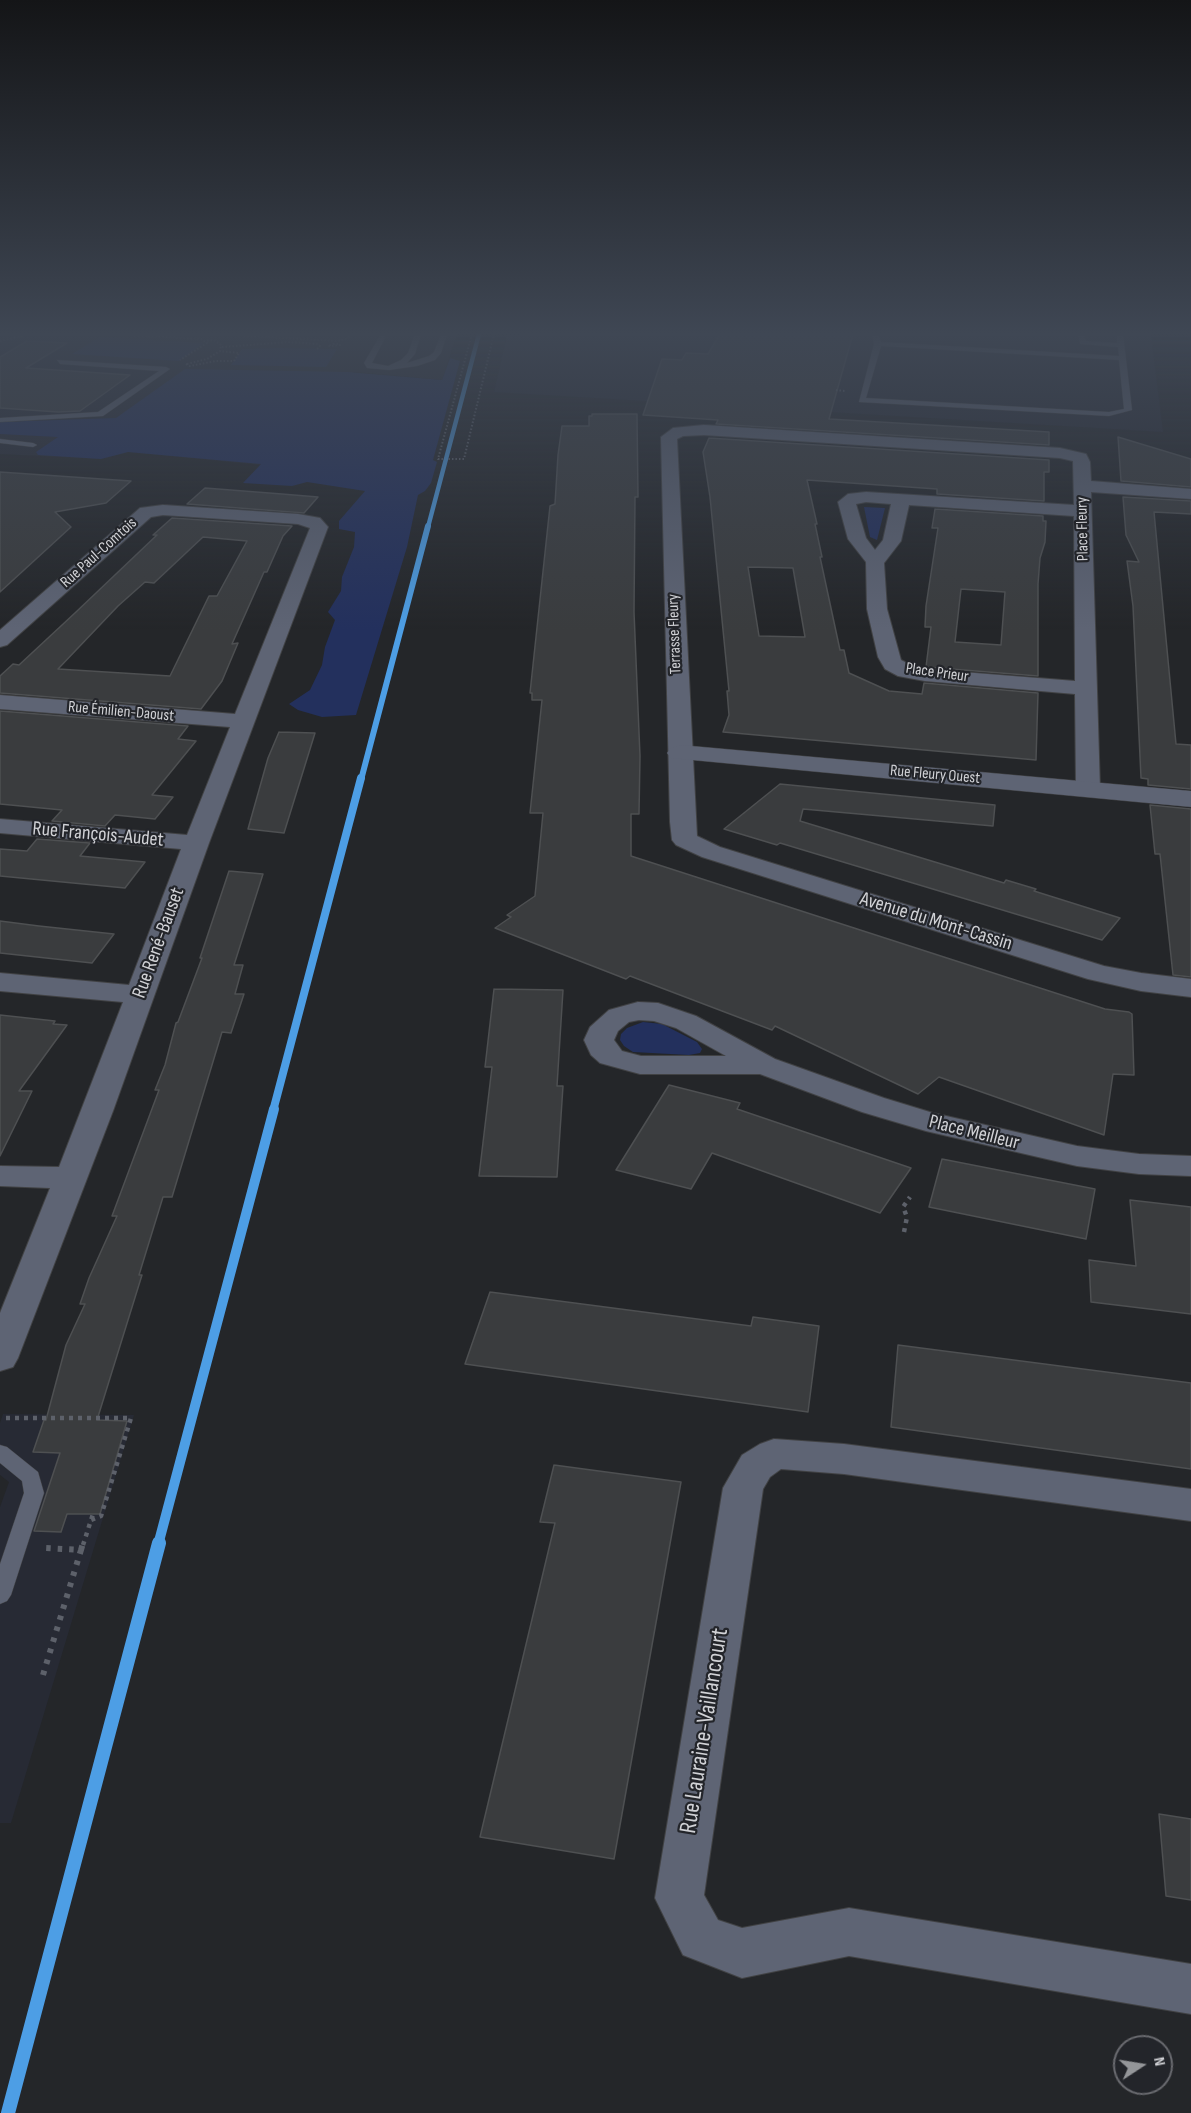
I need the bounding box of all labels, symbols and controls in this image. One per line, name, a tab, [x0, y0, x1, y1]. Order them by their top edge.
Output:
street label: Place Fleury	[1073, 497, 1093, 561]
street label: Rue Paul-Comtois	[57, 514, 141, 592]
street label: Terrasse Fleury	[664, 594, 686, 674]
street label: Place Prieur	[904, 659, 970, 687]
street label: Rue Émilien-Daoust	[67, 698, 175, 726]
street label: Rue Fleury Ouest	[889, 762, 981, 788]
street label: Rue François-Audet	[31, 817, 165, 853]
street label: Rue René-Bauset	[128, 884, 190, 1002]
street label: Avenue du Mont-Cassin	[857, 887, 1015, 957]
street label: Place Meilleur	[926, 1110, 1022, 1156]
street label: Rue Lauraine-Vaillancourt	[675, 1626, 735, 1836]
north arrow	[1113, 2035, 1173, 2095]
text: N	[1149, 2055, 1169, 2068]

